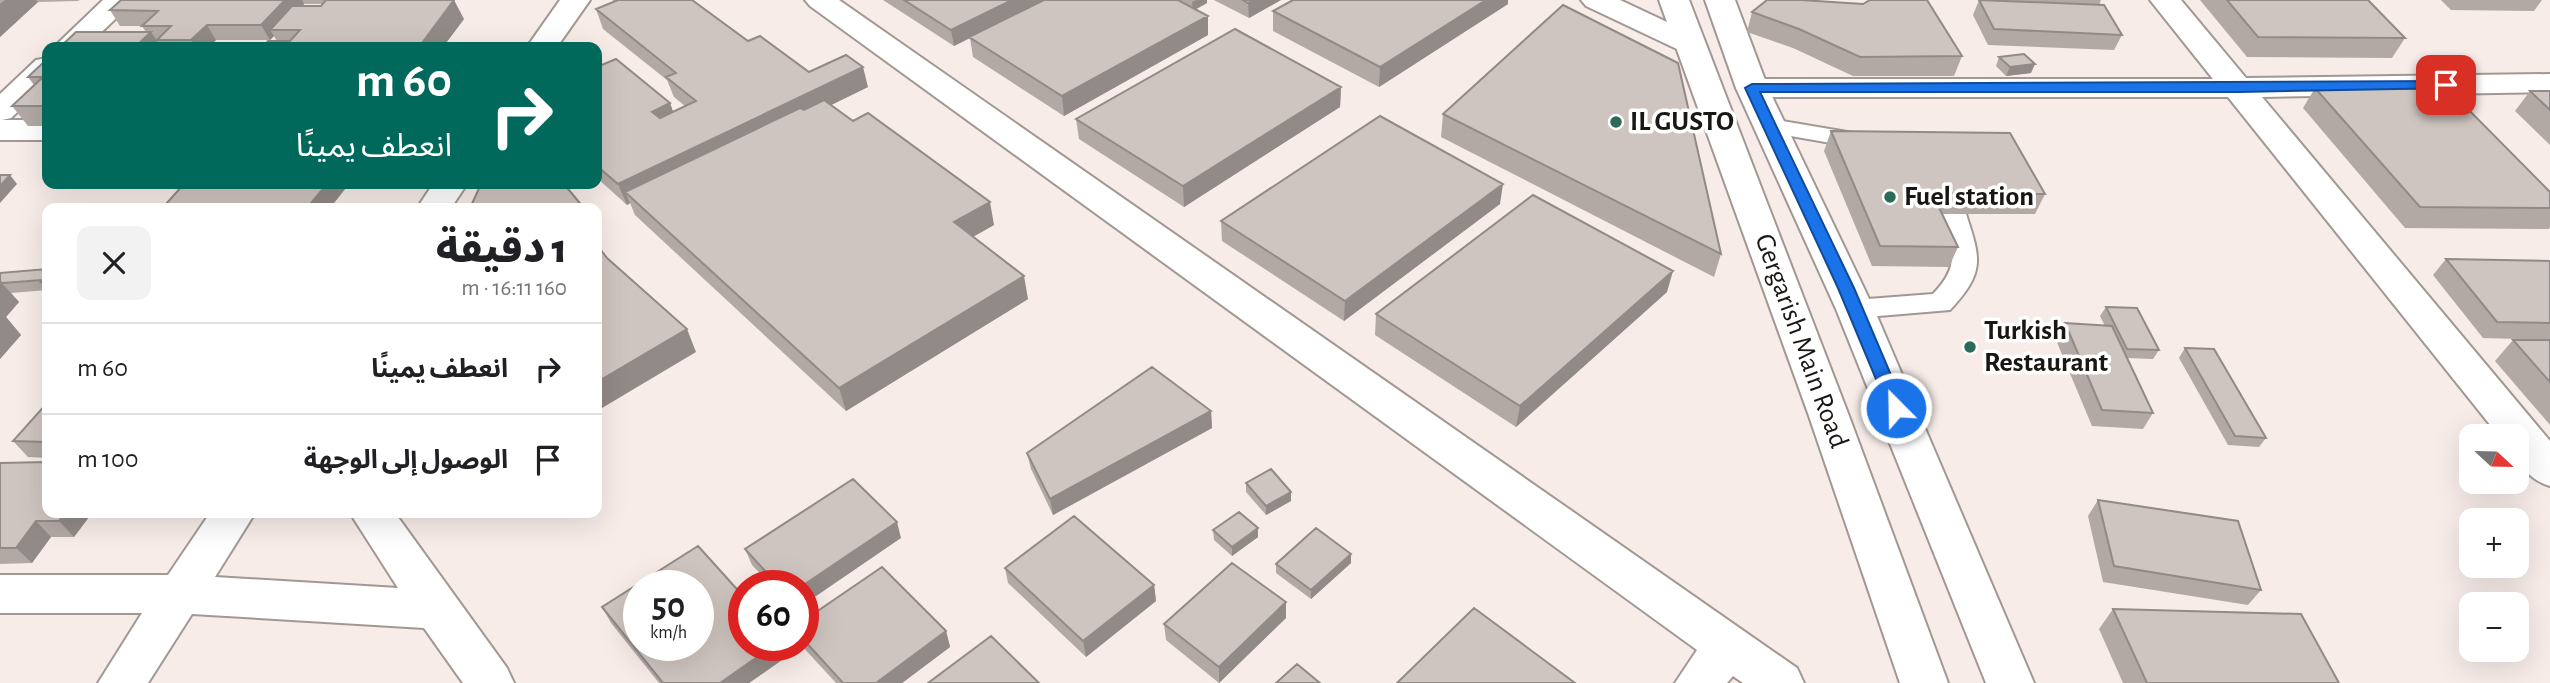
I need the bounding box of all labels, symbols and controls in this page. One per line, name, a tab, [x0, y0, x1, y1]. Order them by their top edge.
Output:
pin	[2416, 55, 2476, 115]
text: 60 m	[356, 57, 452, 106]
icon: arrive	[2427, 66, 2465, 104]
icon: right	[476, 70, 567, 161]
place label: IL GUSTO	[1630, 108, 1734, 136]
marker: IL GUSTO	[1608, 114, 1624, 130]
text: انعطف يمينًا	[296, 130, 452, 162]
place label: Fuel station	[1904, 183, 2034, 211]
marker: Fuel station	[1882, 189, 1898, 205]
button: close	[77, 226, 151, 300]
text: 1 دقيقة	[436, 228, 567, 270]
street label: Gergarish Main Road	[1749, 230, 1853, 452]
text: 160 m · 16:11	[461, 277, 567, 300]
place label: Turkish Restaurant	[1984, 317, 2109, 377]
marker: Turkish Restaurant	[1962, 339, 1978, 355]
icon: right	[529, 350, 567, 388]
text: 60 m	[77, 355, 128, 381]
text: انعطف يمينًا	[371, 356, 508, 382]
position arrow	[1859, 371, 1933, 445]
north arrow	[2459, 424, 2529, 494]
map controls	[2459, 424, 2529, 662]
icon: arrive	[529, 441, 567, 479]
text: 100 m	[77, 446, 139, 472]
text: الوصول إلى الوجهة	[304, 447, 508, 473]
button: +	[2459, 508, 2529, 578]
speed limit sign: 60	[728, 570, 819, 661]
text: 50	[652, 589, 685, 624]
button: −	[2459, 592, 2529, 662]
text: km/h	[650, 624, 687, 642]

